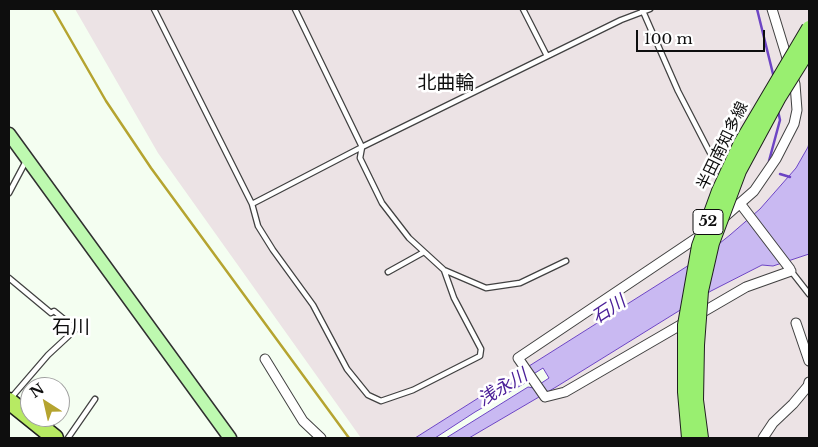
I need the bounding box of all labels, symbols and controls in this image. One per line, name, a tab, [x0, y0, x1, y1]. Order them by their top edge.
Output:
scale bar	[638, 20, 767, 52]
text: 100 m	[644, 29, 693, 48]
district label: 北曲輪	[418, 73, 474, 95]
street label: 半田南知多線	[693, 99, 753, 193]
road number: 52	[693, 210, 723, 234]
water label: 石川	[588, 291, 630, 329]
district label: 石川	[52, 317, 90, 339]
water label: 浅永川	[474, 365, 532, 411]
north arrow	[20, 377, 70, 427]
text: N	[26, 379, 48, 402]

